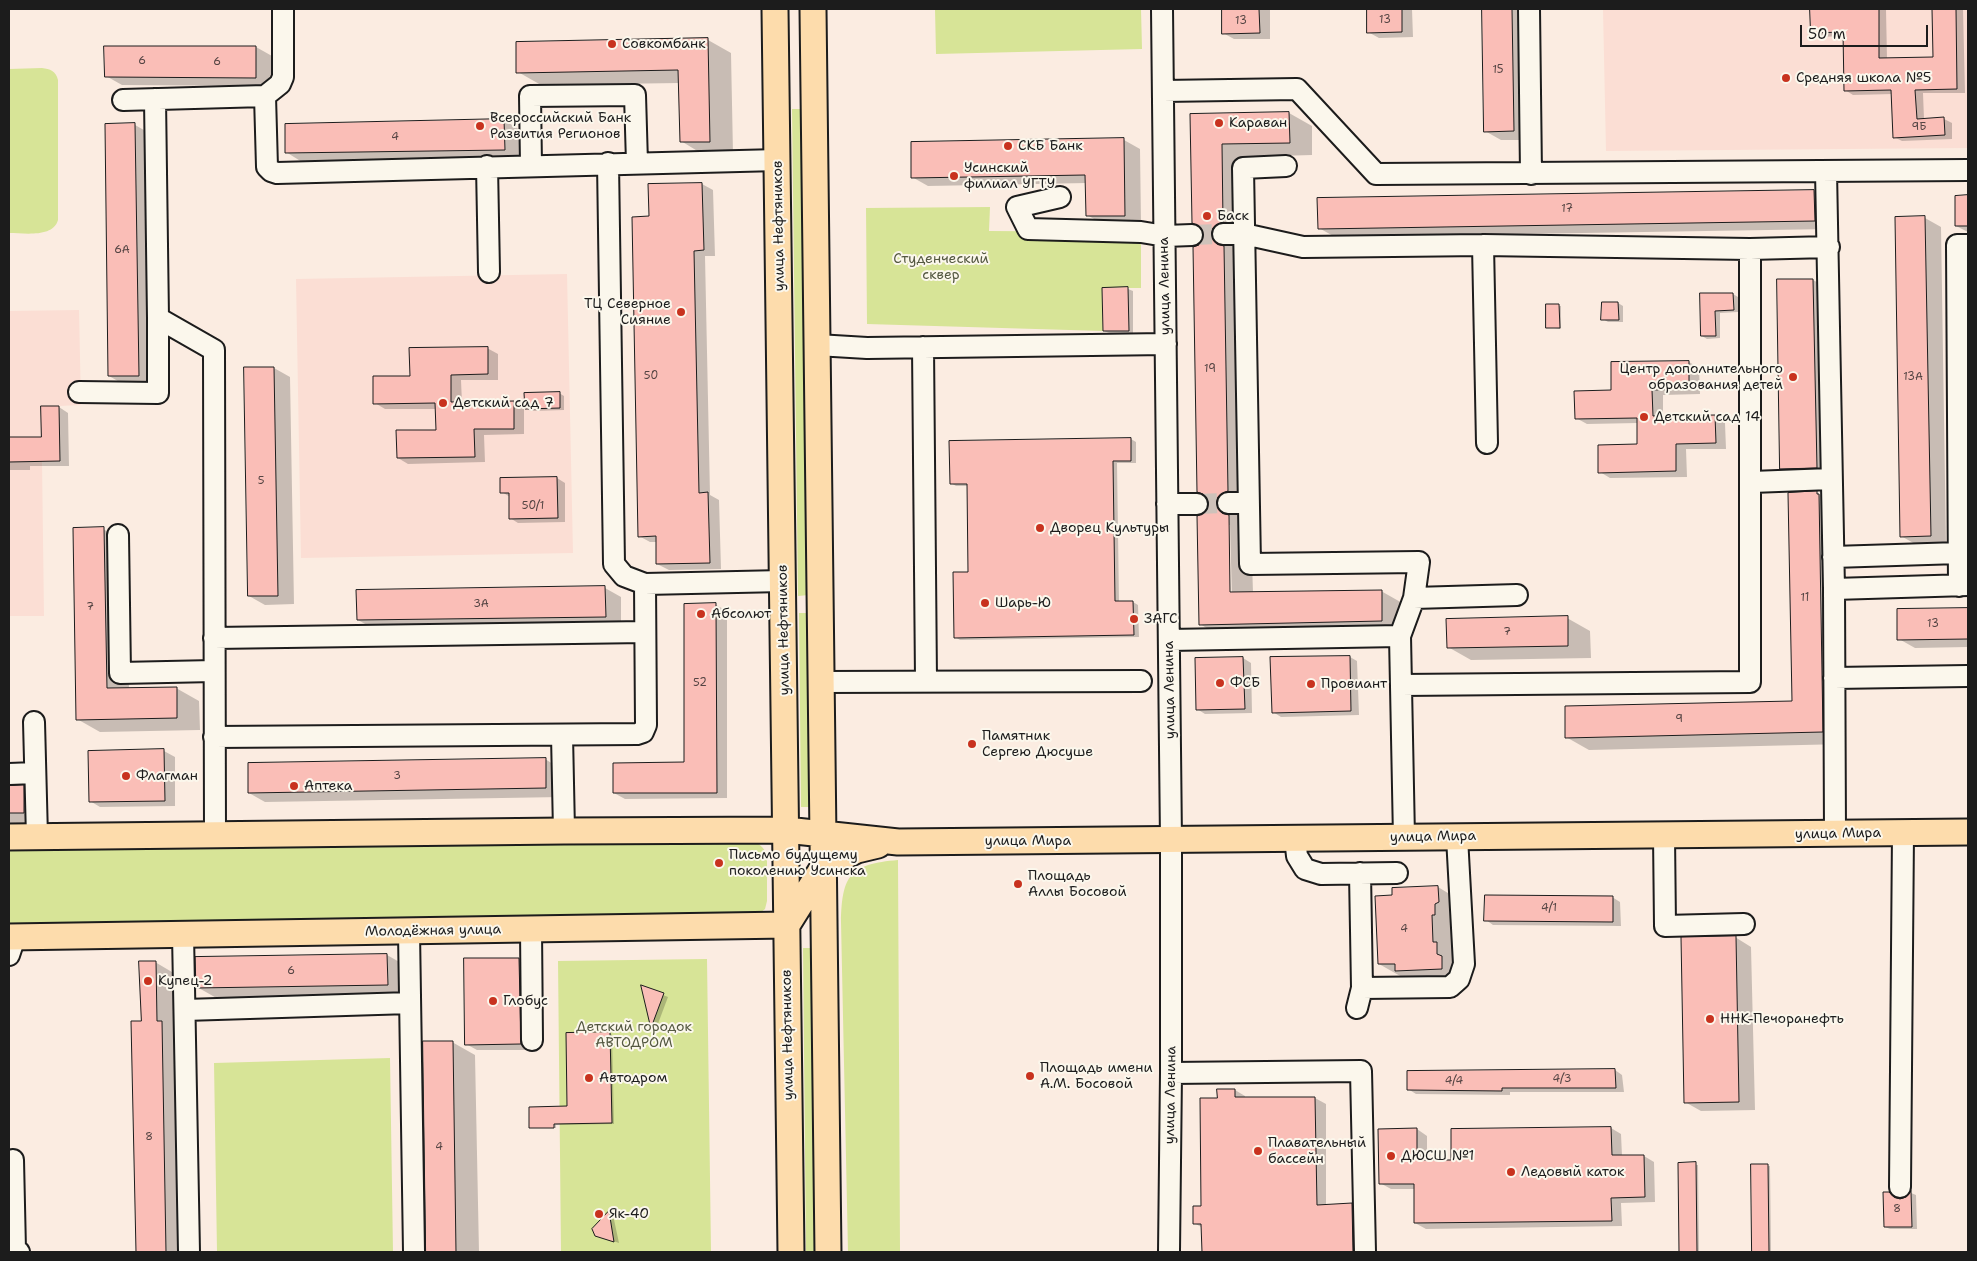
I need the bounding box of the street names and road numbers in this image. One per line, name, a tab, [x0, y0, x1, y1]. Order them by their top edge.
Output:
street label: улица Нефтяников	[769, 161, 789, 291]
street label: улица Ленина	[1156, 237, 1174, 335]
street label: улица Нефтяников	[774, 565, 794, 695]
street label: улица Ленина	[1161, 641, 1179, 739]
street label: улица Мира	[1795, 825, 1881, 843]
street label: улица Мира	[1390, 828, 1476, 846]
street label: улица Мира	[985, 833, 1071, 849]
street label: Молодёжная улица	[365, 921, 501, 941]
street label: улица Нефтяников	[778, 970, 798, 1100]
street label: улица Ленина	[1162, 1046, 1180, 1144]

